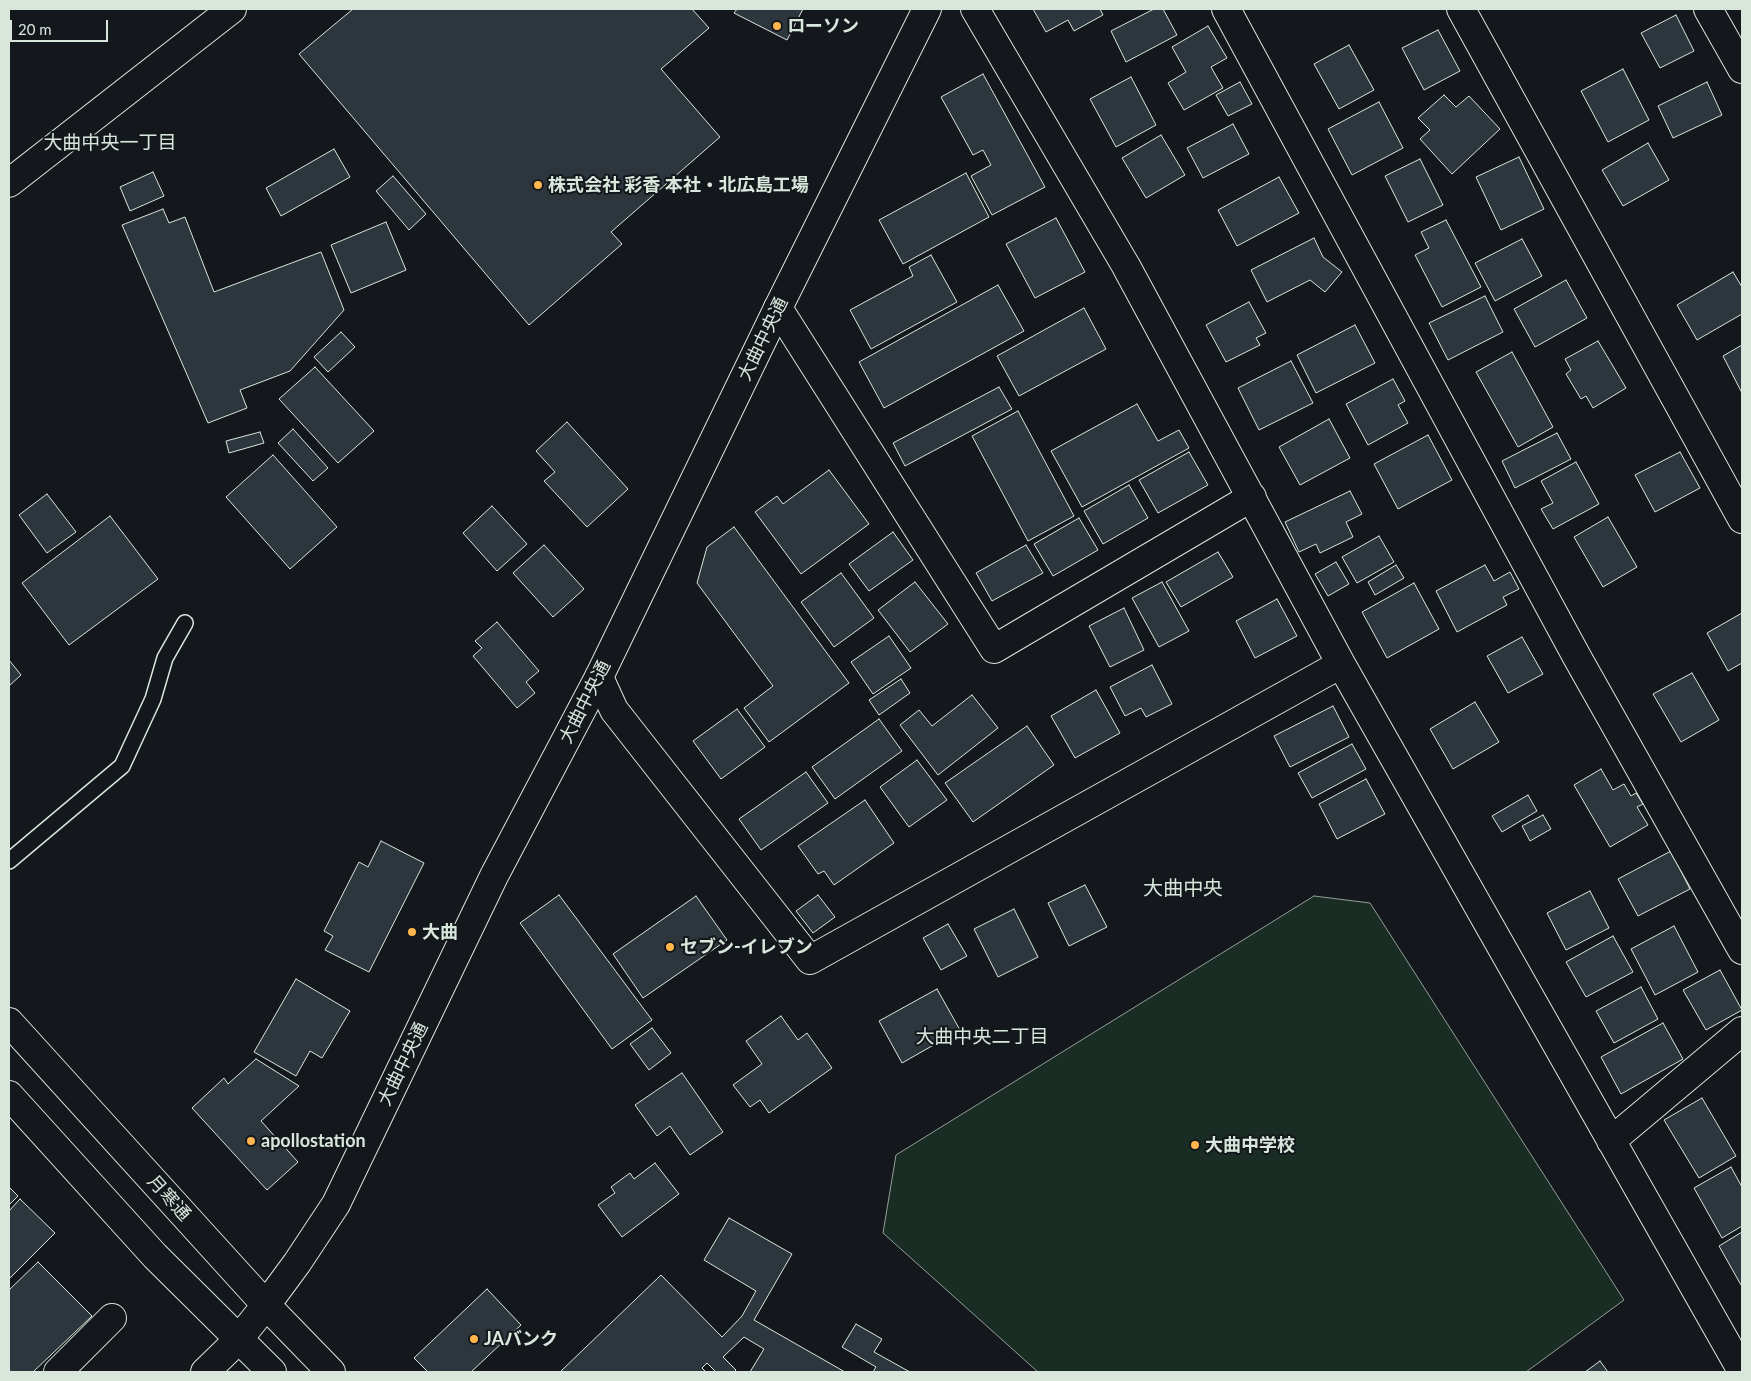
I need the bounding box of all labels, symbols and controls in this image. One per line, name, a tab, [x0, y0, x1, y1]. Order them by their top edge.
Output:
scale bar	[12, 10, 110, 42]
place label: ローソン	[787, 15, 859, 37]
text: 20 m	[18, 20, 52, 38]
marker: ローソン	[771, 20, 783, 32]
district label: 大曲中央一丁目	[44, 132, 176, 154]
place label: 株式会社 彩香 本社・北広島工場	[548, 174, 809, 196]
marker: 株式会社 彩香 本社・北広島工場	[532, 179, 544, 191]
street label: 大曲中央通	[734, 294, 792, 384]
street label: 大曲中央通	[555, 657, 615, 747]
district label: 大曲中央	[1143, 877, 1223, 901]
place label: 大曲	[422, 921, 458, 943]
marker: 大曲	[406, 926, 418, 938]
place label: セブン-イレブン	[680, 936, 813, 958]
marker: セブン-イレブン	[664, 941, 676, 953]
street label: 大曲中央通	[374, 1019, 432, 1109]
district label: 大曲中央二丁目	[916, 1026, 1048, 1048]
place label: apollostation	[261, 1130, 366, 1152]
place label: 大曲中学校	[1205, 1134, 1295, 1156]
marker: apollostation	[245, 1135, 257, 1147]
marker: 大曲中学校	[1189, 1139, 1201, 1151]
street label: 月寒通	[143, 1171, 195, 1225]
place label: JAバンク	[484, 1328, 558, 1350]
marker: JAバンク	[468, 1333, 480, 1345]

